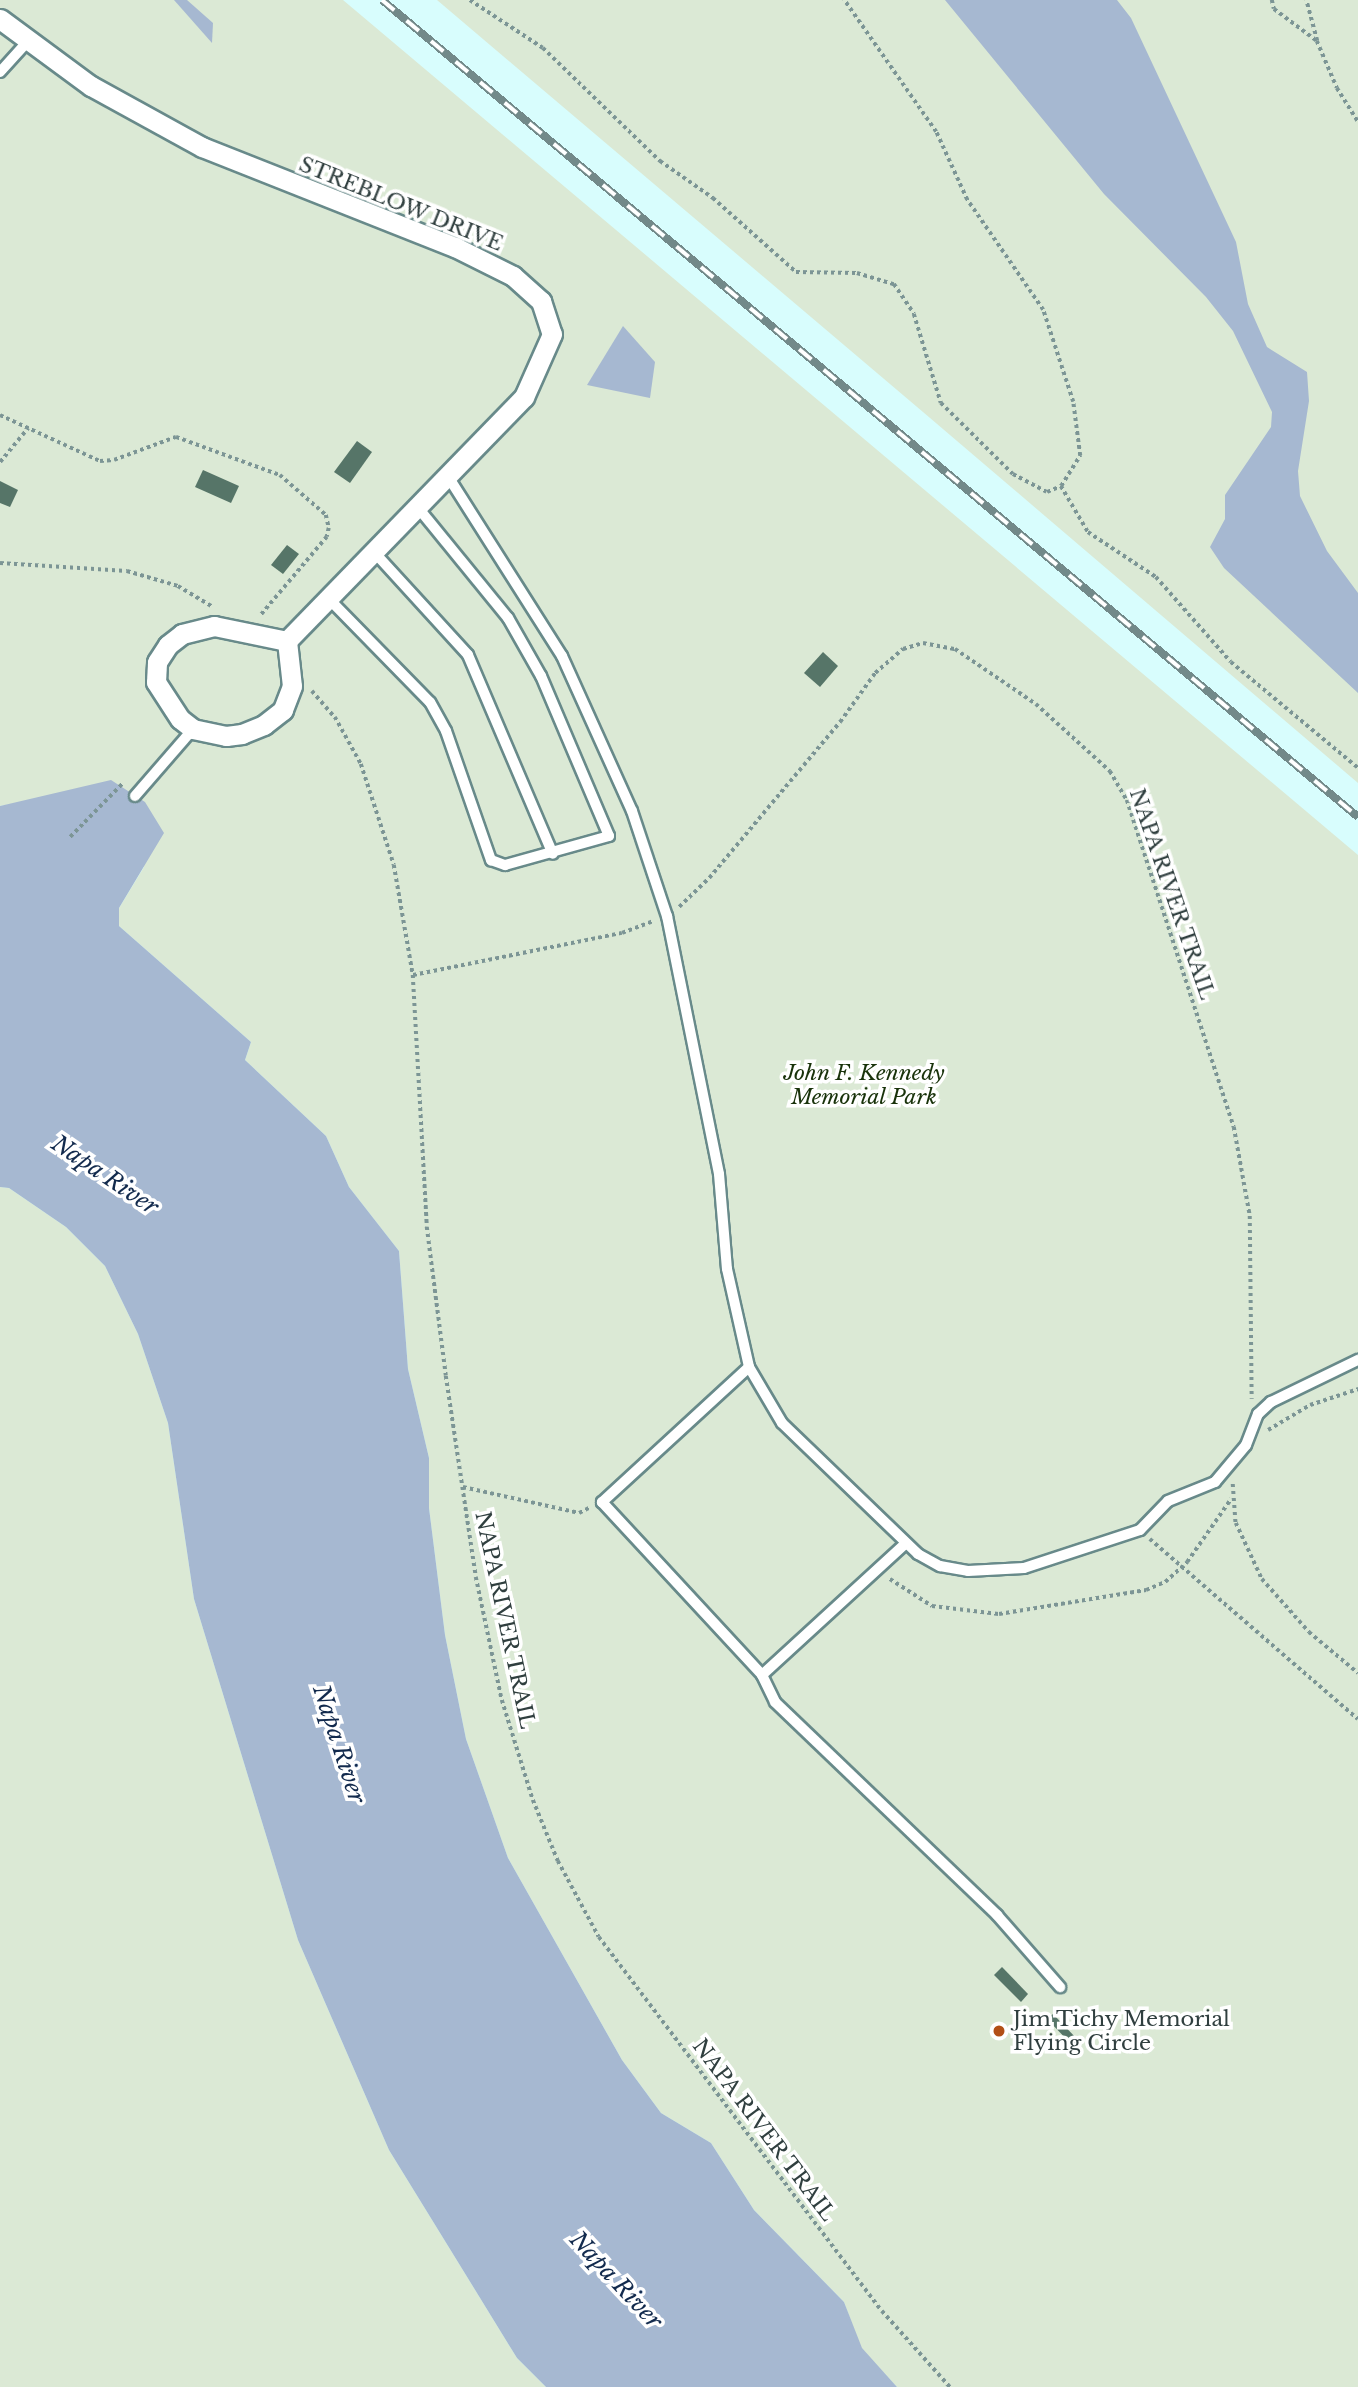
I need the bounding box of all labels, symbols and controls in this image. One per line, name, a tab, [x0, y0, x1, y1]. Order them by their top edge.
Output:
street label: STREBLOW DRIVE	[295, 151, 507, 257]
street label: NAPA RIVER TRAIL	[1124, 784, 1220, 1004]
park label: John F. Kennedy Memorial Park	[783, 1060, 945, 1110]
water label: Napa River	[46, 1129, 164, 1221]
street label: NAPA RIVER TRAIL	[469, 1508, 541, 1732]
water label: Napa River	[307, 1681, 371, 1807]
place label: Jim Tichy Memorial Flying Circle	[1013, 2006, 1231, 2056]
marker: Jim Tichy Memorial Flying Circle	[991, 2023, 1007, 2039]
street label: NAPA RIVER TRAIL	[687, 2033, 841, 2227]
water label: Napa River	[564, 2225, 668, 2335]

